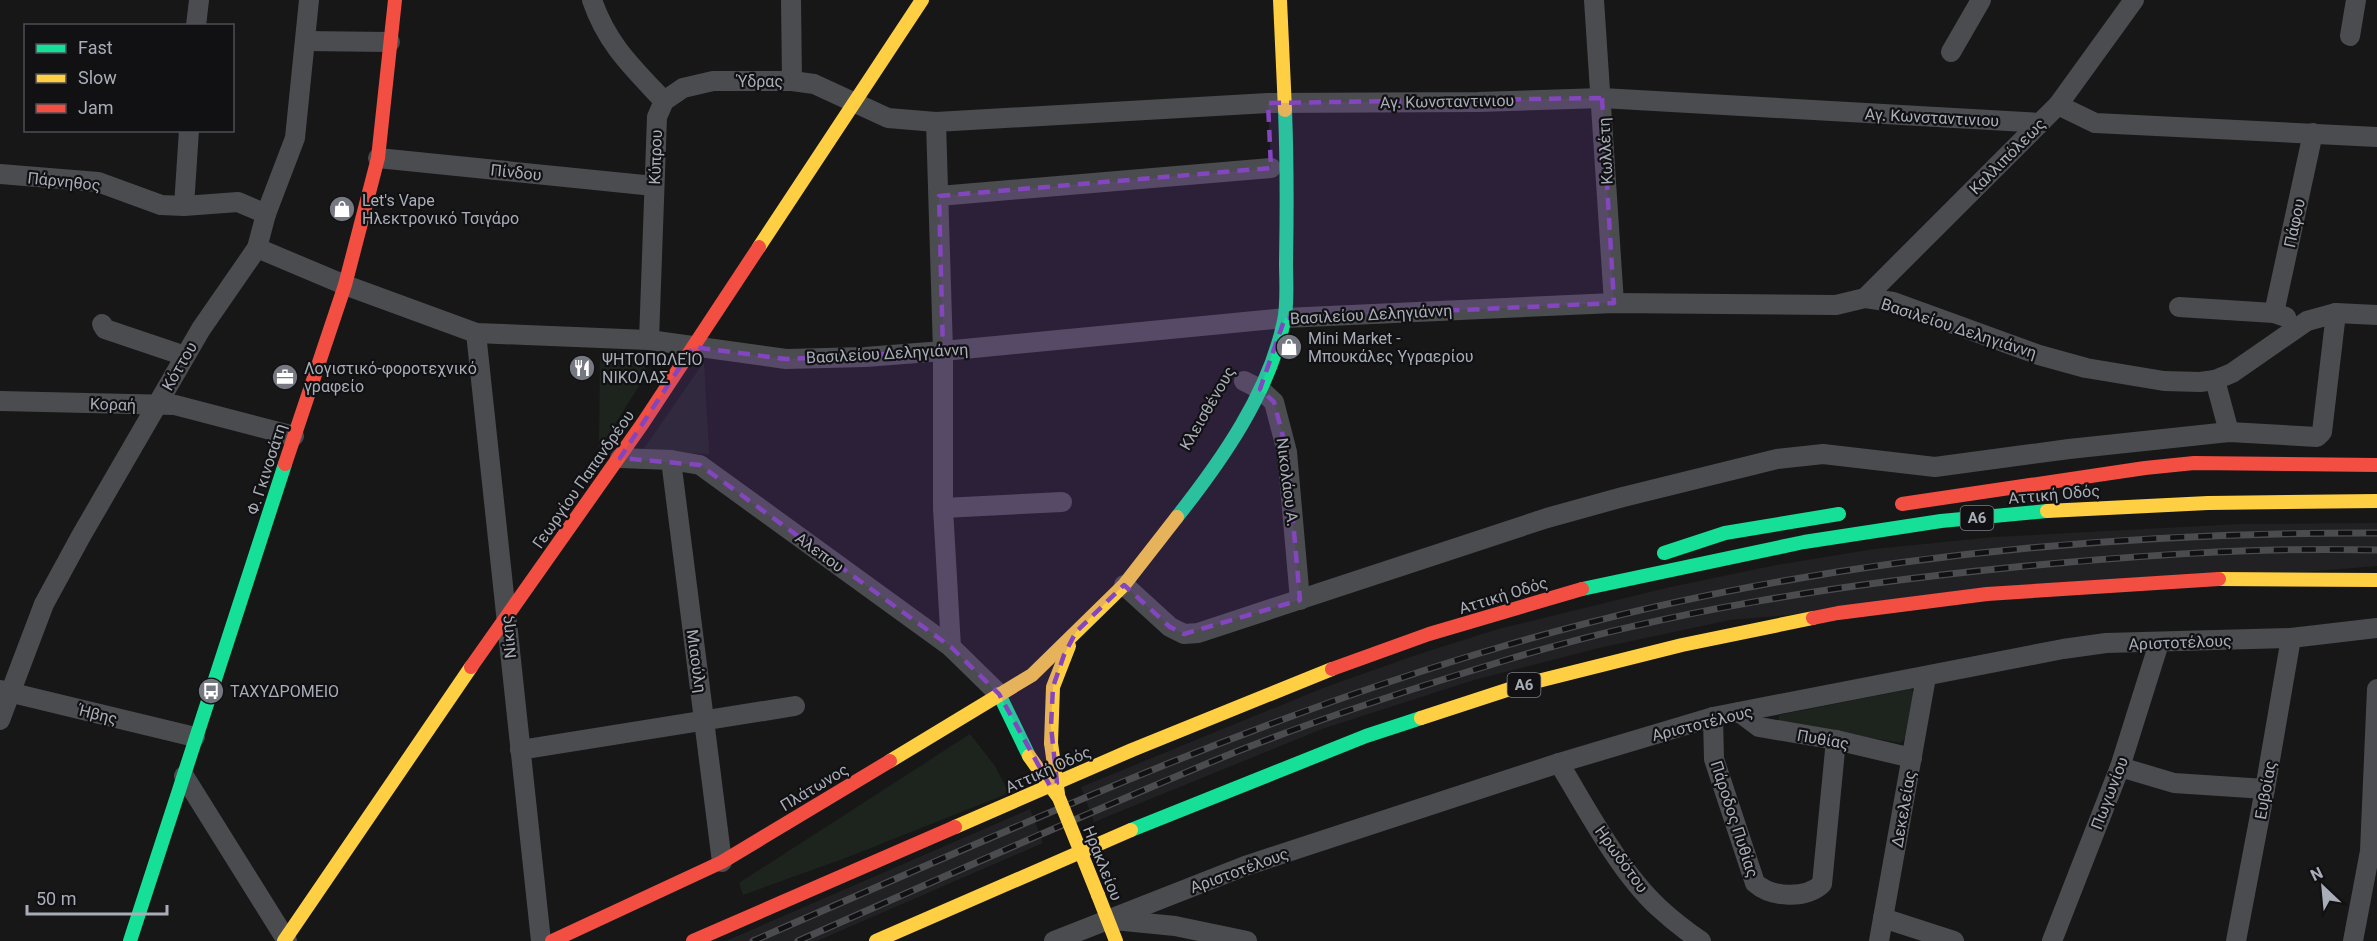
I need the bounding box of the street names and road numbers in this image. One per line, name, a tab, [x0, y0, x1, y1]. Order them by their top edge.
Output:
street label: Ύδρας	[735, 72, 783, 91]
street label: Αγ. Κωνσταντινιου	[1380, 91, 1514, 112]
street label: Αγ. Κωνσταντινιου	[1864, 104, 2000, 131]
street label: Καλλιπόλεως	[1965, 114, 2049, 198]
street label: Κωλλέτη	[1594, 117, 1617, 185]
street label: Κύπρου	[645, 129, 666, 185]
street label: Πίνδου	[489, 160, 542, 185]
street label: Πάρνηθος	[27, 168, 101, 195]
street label: Πάφου	[2280, 197, 2309, 249]
street label: Βασιλείου Δεληγιάννη	[1879, 294, 2039, 363]
street label: Βασιλείου Δεληγιάννη	[1289, 301, 1453, 328]
street label: Κόττου	[158, 338, 201, 394]
street label: Βασιλείου Δεληγιάννη	[805, 340, 969, 367]
street label: Κλεισθένους	[1176, 363, 1239, 453]
street label: Κοραή	[90, 394, 136, 415]
street label: Γεωργίου Παπανδρέου	[529, 407, 638, 552]
street label: Φ. Γκινοσάτη	[243, 421, 290, 517]
street label: Νικολάου Α.	[1273, 437, 1302, 527]
street label: Αττική Οδός	[2008, 481, 2101, 508]
road number: Α6	[1960, 506, 1994, 530]
street label: Αλεπου	[792, 528, 848, 576]
street label: Αττική Οδός	[1457, 573, 1550, 618]
street label: Νίκης	[497, 614, 520, 659]
street label: Μιαούλη	[683, 628, 710, 694]
street label: Αριστοτέλους	[2128, 631, 2232, 654]
road number: Α6	[1508, 673, 1540, 697]
street label: Ήβης	[76, 700, 119, 728]
street label: Αριστοτέλους	[1650, 702, 1754, 745]
street label: Πυθίας	[1796, 726, 1850, 753]
street label: Αττική Οδός	[1002, 742, 1094, 797]
street label: Πωγωνίου	[2087, 754, 2132, 832]
street label: Πάροδος Πυθίας	[1707, 758, 1762, 880]
street label: Ευβοίας	[2251, 759, 2280, 821]
street label: Πλάτωνος	[777, 760, 852, 815]
street label: Δεκελείας	[1887, 769, 1920, 849]
street label: Ηρωδότου	[1591, 822, 1652, 896]
street label: Ηρακλείου	[1079, 823, 1126, 903]
street label: Αριστοτέλους	[1187, 844, 1291, 897]

